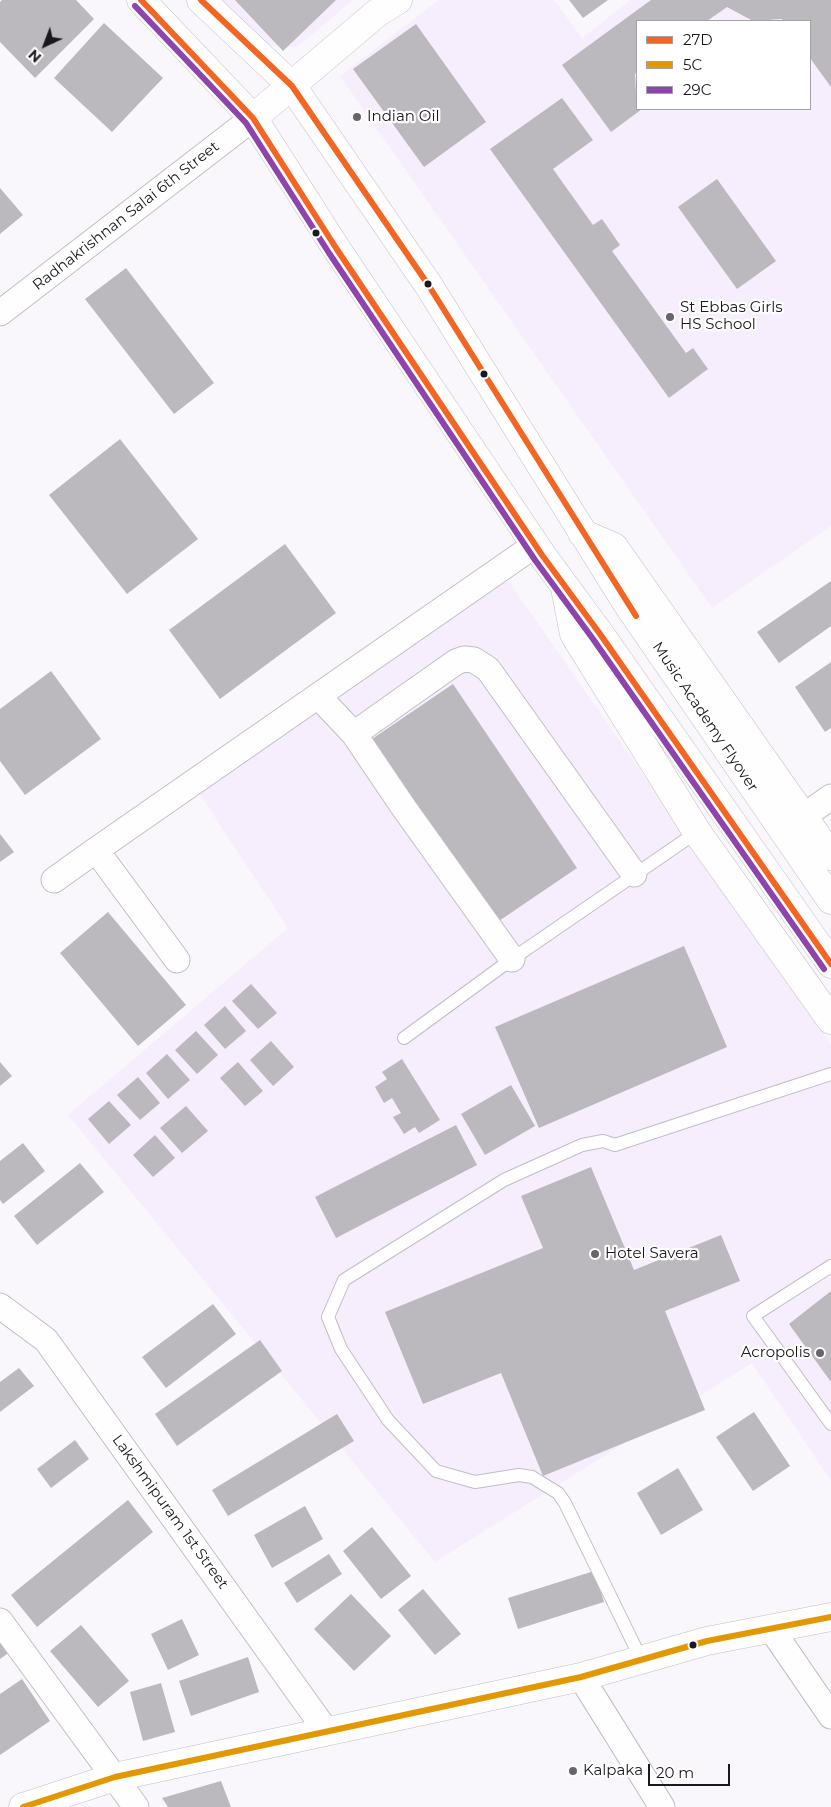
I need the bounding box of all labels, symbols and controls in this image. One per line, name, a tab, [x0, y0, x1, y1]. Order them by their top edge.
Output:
north arrow	[20, 20, 70, 70]
legend	[636, 20, 811, 110]
text: 27D	[683, 30, 713, 49]
text: N	[24, 46, 45, 66]
text: 5C	[683, 55, 702, 74]
text: 29C	[683, 80, 711, 99]
place label: Indian Oil	[367, 108, 439, 126]
marker: Indian Oil	[351, 111, 363, 123]
street label: Radhakrishnan Salai 6th Street	[29, 138, 223, 294]
unlabelled marker	[311, 228, 321, 238]
unlabelled marker	[423, 279, 433, 289]
place label: St Ebbas Girls HS School	[680, 299, 783, 334]
marker: St Ebbas Girls HS School	[664, 311, 676, 323]
unlabelled marker	[479, 369, 489, 379]
street label: Music Academy Flyover	[648, 639, 762, 795]
place label: Hotel Savera	[605, 1245, 699, 1263]
marker: Hotel Savera	[589, 1248, 601, 1260]
place label: Acropolis	[741, 1344, 810, 1362]
marker: Acropolis	[814, 1347, 826, 1359]
street label: Lakshmipuram 1st Street	[108, 1431, 232, 1593]
unlabelled marker	[688, 1640, 698, 1650]
scale bar	[651, 1754, 734, 1786]
place label: Kalpaka	[583, 1762, 643, 1780]
text: 20 m	[656, 1763, 694, 1782]
marker: Kalpaka	[567, 1765, 579, 1777]

